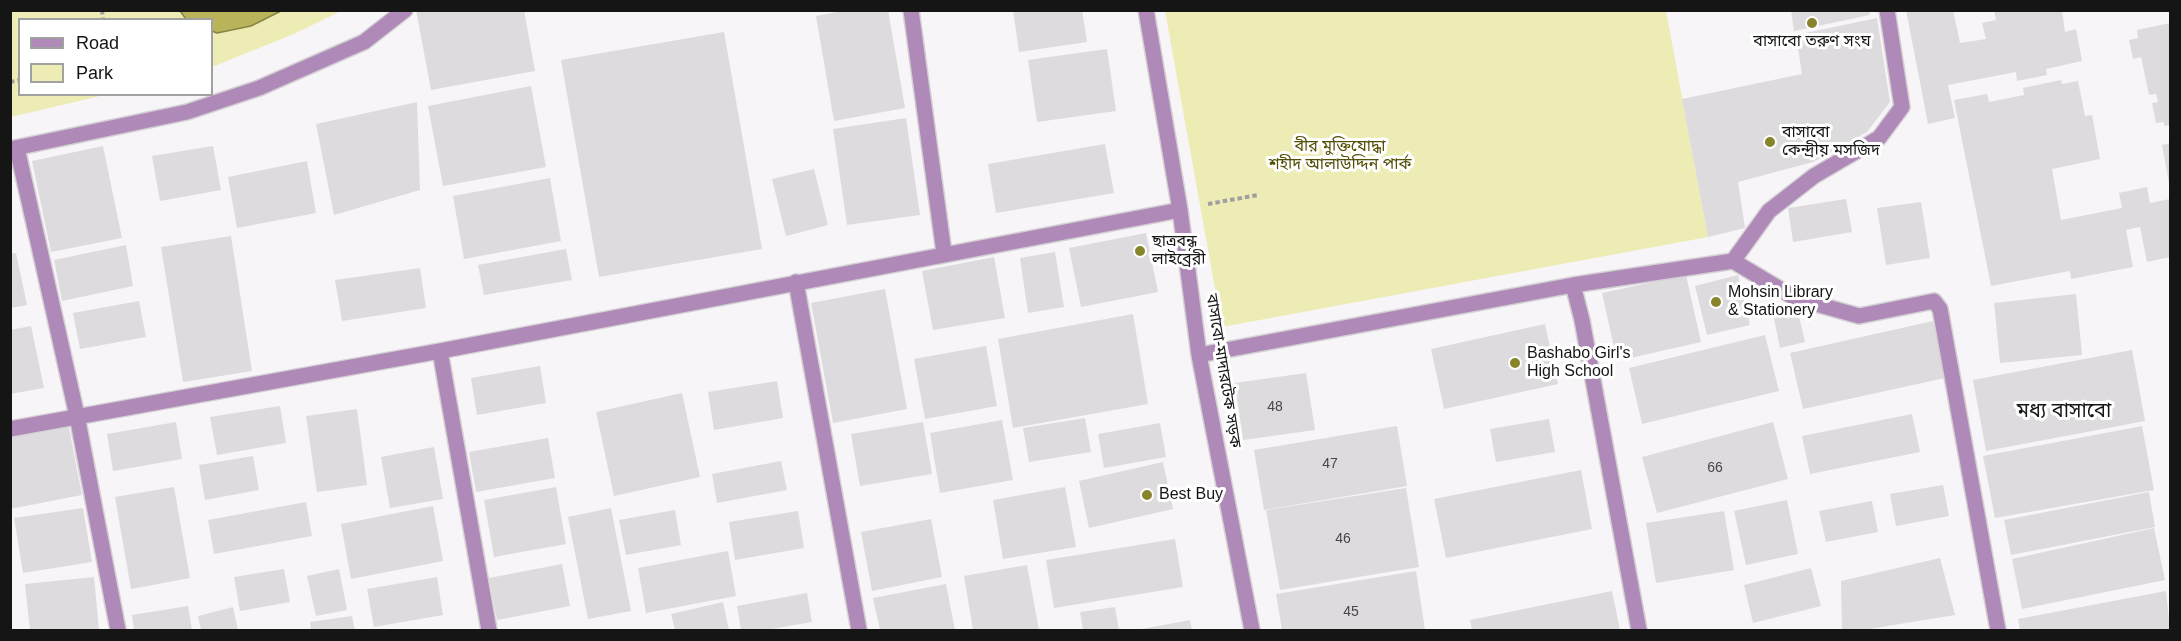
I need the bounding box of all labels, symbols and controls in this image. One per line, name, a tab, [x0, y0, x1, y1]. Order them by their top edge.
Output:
marker: বাসাবো তরুণ সংঘ	[1805, 16, 1819, 30]
legend	[18, 18, 213, 96]
place label: বাসাবো তরুণ সংঘ	[1753, 32, 1871, 52]
text: Road	[76, 33, 119, 53]
text: Park	[76, 63, 113, 83]
place label: বাসাবো কেন্দ্রীয় মসজিদ	[1782, 123, 1880, 161]
marker: বাসাবো কেন্দ্রীয় মসজিদ	[1763, 135, 1777, 149]
park label: বীর মুক্তিযোদ্ধা শহীদ আলাউদ্দিন পার্ক	[1269, 137, 1411, 175]
place label: ছাত্রবন্ধু লাইব্রেরী	[1152, 232, 1205, 270]
marker: ছাত্রবন্ধু লাইব্রেরী	[1133, 244, 1147, 258]
place label: Mohsin Library & Stationery	[1728, 283, 1833, 321]
street label: বাসাবো-মাদারটেক সড়ক	[1201, 293, 1245, 449]
marker: Mohsin Library & Stationery	[1709, 295, 1723, 309]
place label: Bashabo Girl's High School	[1527, 344, 1631, 382]
marker: Bashabo Girl's High School	[1508, 356, 1522, 370]
house number: 48	[1267, 399, 1283, 415]
district label: মধ্য বাসাবো	[2017, 399, 2111, 423]
house number: 47	[1322, 456, 1338, 472]
house number: 66	[1707, 460, 1723, 476]
place label: Best Buy	[1159, 485, 1223, 505]
marker: Best Buy	[1140, 488, 1154, 502]
house number: 46	[1335, 531, 1351, 547]
house number: 45	[1343, 604, 1359, 620]

